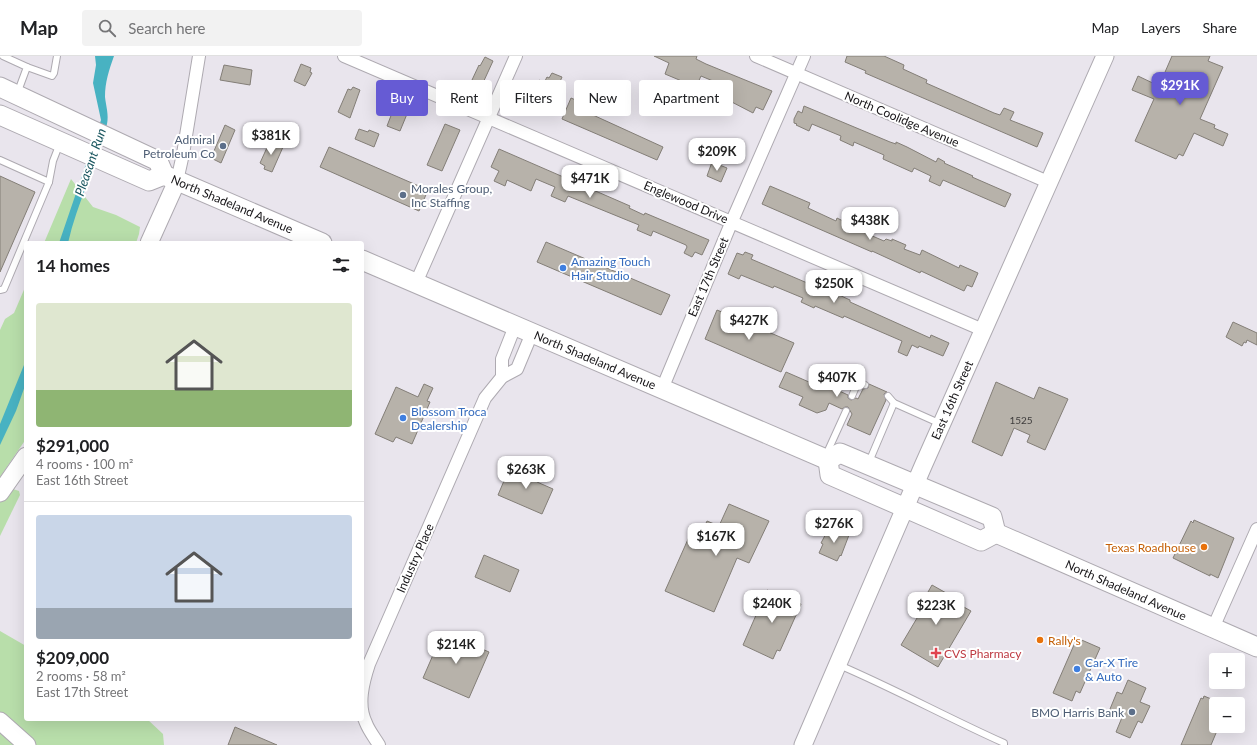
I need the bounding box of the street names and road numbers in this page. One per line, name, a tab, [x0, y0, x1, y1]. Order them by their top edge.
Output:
street label: North Coolidge Avenue	[842, 88, 962, 150]
street label: North Shadeland Avenue	[169, 172, 295, 236]
street label: Englewood Drive	[642, 177, 730, 227]
street label: East 17th Street	[684, 234, 732, 319]
street label: North Shadeland Avenue	[532, 328, 658, 392]
street label: East 16th Street	[928, 357, 976, 442]
street label: Industry Place	[393, 521, 437, 595]
street label: North Shadeland Avenue	[1063, 557, 1189, 623]

